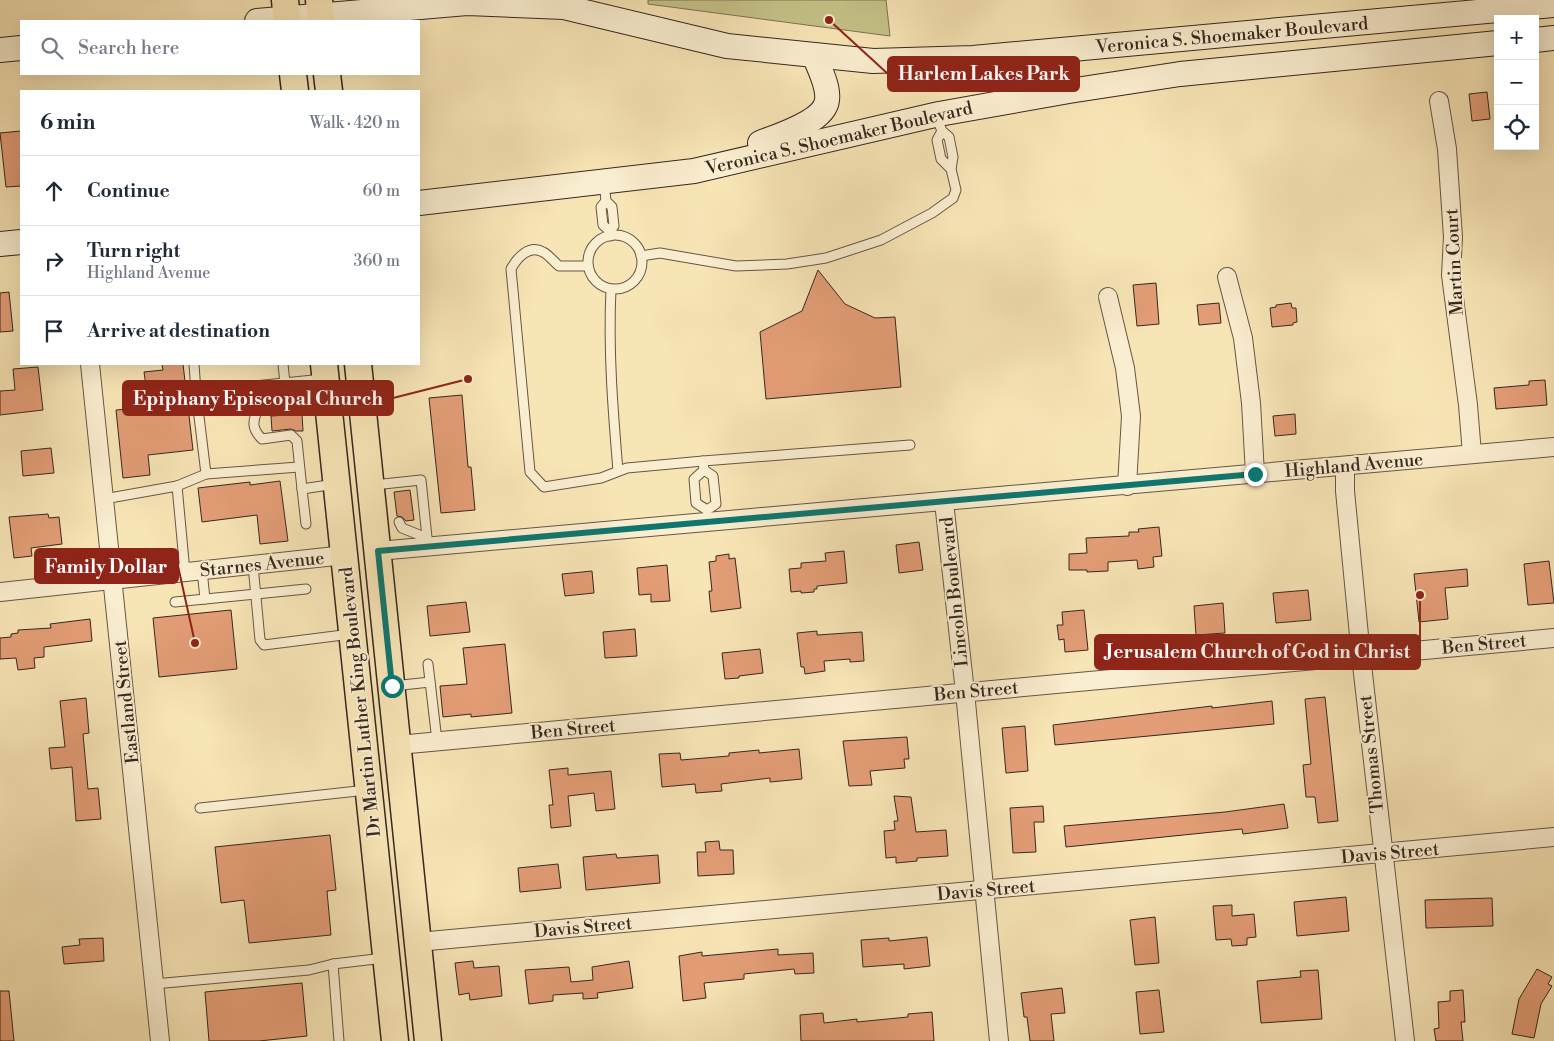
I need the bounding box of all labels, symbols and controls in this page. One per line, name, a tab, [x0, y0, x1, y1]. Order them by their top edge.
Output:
street label: Veronica S. Shoemaker Boulevard	[1094, 12, 1370, 59]
map controls	[1494, 15, 1539, 150]
button: +	[1494, 15, 1539, 60]
search box	[20, 20, 420, 75]
icon: search	[38, 34, 66, 62]
text: Search here	[78, 36, 179, 60]
callout: Harlem Lakes Park	[888, 57, 1079, 91]
button: −	[1494, 60, 1539, 105]
text: Harlem Lakes Park	[898, 62, 1070, 86]
street label: Veronica S. Shoemaker Boulevard	[702, 96, 976, 181]
button: locate	[1494, 105, 1539, 150]
text: 6 min	[40, 110, 95, 136]
text: Walk · 420 m	[310, 113, 400, 133]
icon: ahead	[40, 177, 68, 205]
text: Continue	[87, 179, 170, 203]
text: 60 m	[362, 181, 400, 201]
street label: Martin Court	[1440, 207, 1469, 316]
text: Turn right	[87, 239, 180, 263]
icon: right	[40, 247, 68, 275]
text: 360 m	[354, 251, 400, 271]
text: Highland Avenue	[87, 263, 210, 283]
icon: arrive	[40, 317, 68, 345]
text: Arrive at destination	[87, 319, 270, 343]
callout: Epiphany Episcopal Church	[123, 381, 393, 415]
text: Epiphany Episcopal Church	[133, 387, 383, 411]
street label: Highland Avenue	[1284, 448, 1424, 483]
route end	[1244, 463, 1267, 486]
street label: Lincoln Boulevard	[935, 515, 974, 668]
street label: Starnes Avenue	[199, 547, 325, 582]
callout: Family Dollar	[35, 549, 178, 583]
text: Family Dollar	[45, 555, 168, 579]
street label: Dr Martin Luther King Boulevard	[335, 565, 386, 838]
street label: Ben Street	[1440, 629, 1528, 660]
callout: Jerusalem Church of God in Christ	[1095, 635, 1420, 669]
street label: Eastland Street	[109, 638, 144, 765]
text: Jerusalem Church of God in Christ	[1103, 640, 1410, 664]
route start	[381, 675, 404, 698]
street label: Ben Street	[932, 676, 1020, 707]
street label: Thomas Street	[1354, 693, 1389, 814]
street label: Ben Street	[529, 714, 617, 745]
street label: Davis Street	[1340, 838, 1441, 869]
street label: Davis Street	[936, 875, 1037, 906]
street label: Davis Street	[533, 912, 634, 943]

